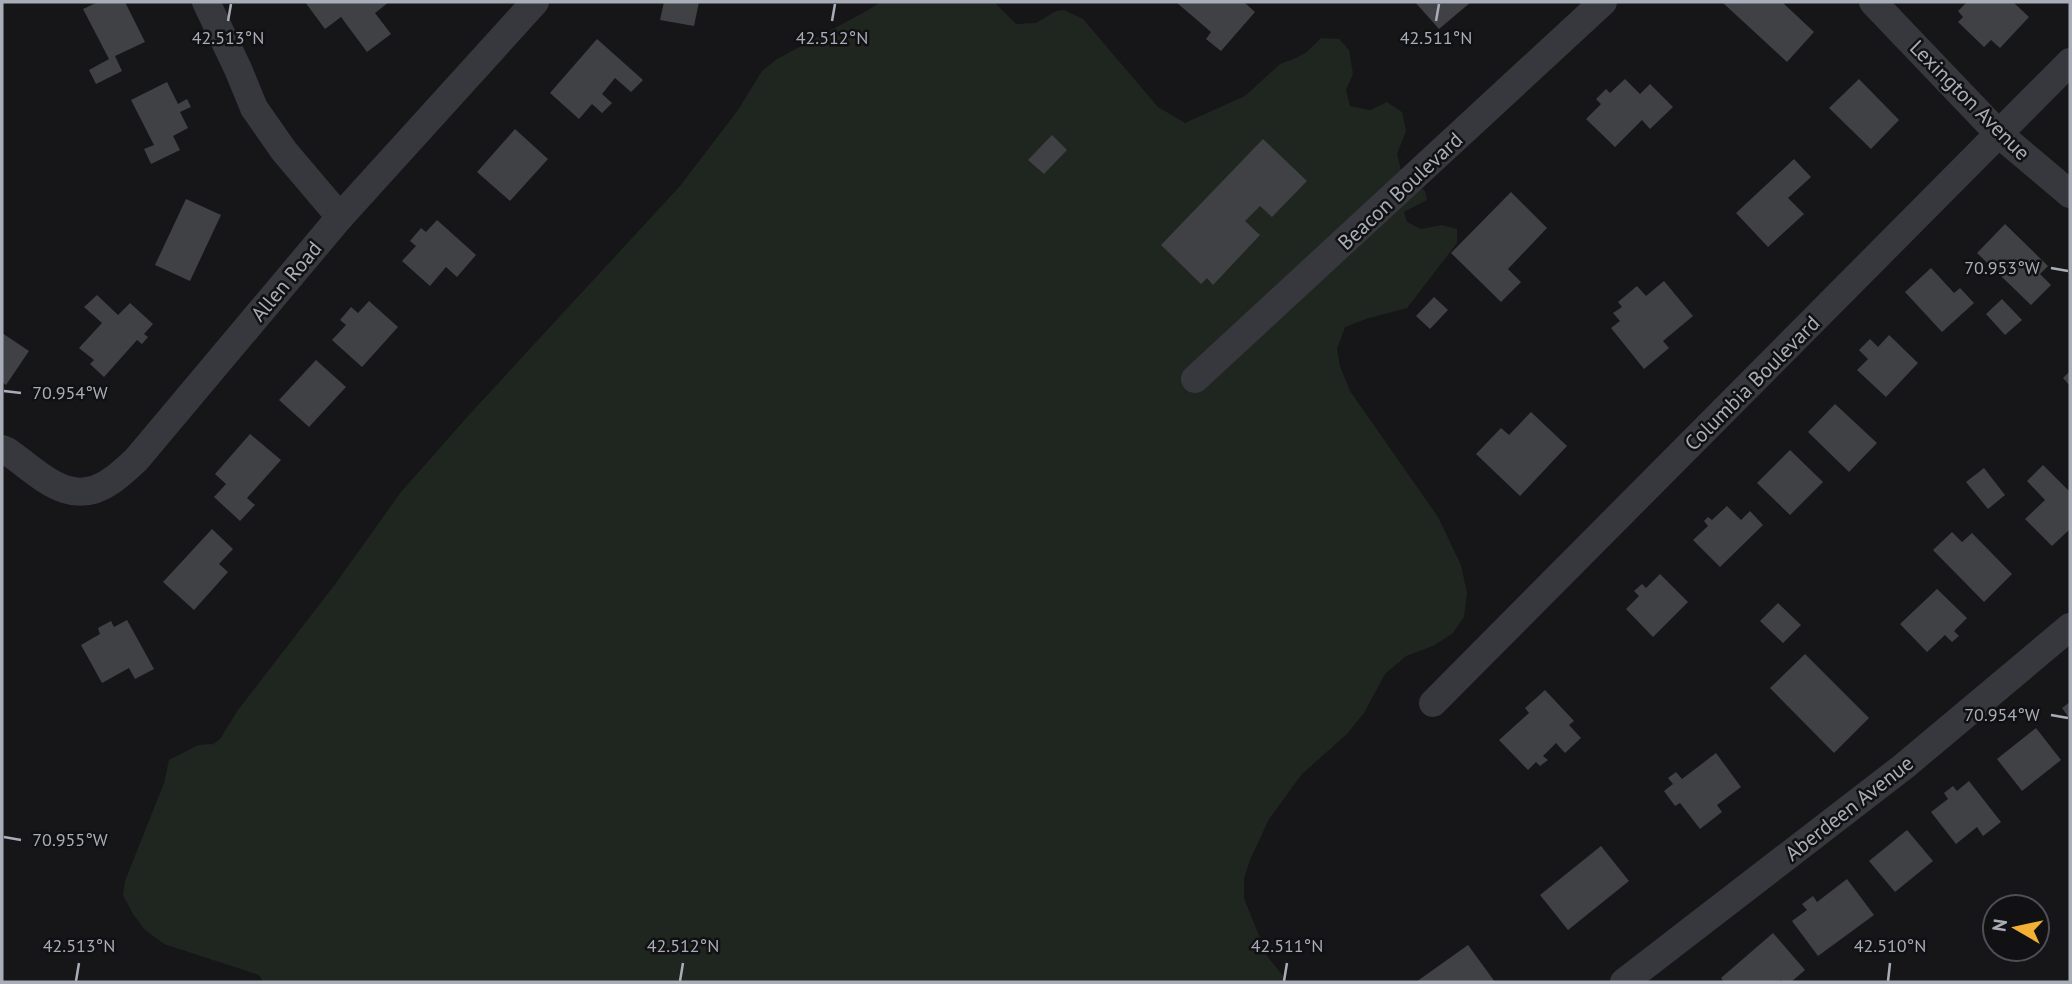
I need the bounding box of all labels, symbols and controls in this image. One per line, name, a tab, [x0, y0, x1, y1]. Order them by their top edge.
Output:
text: 42.513°N	[192, 26, 264, 49]
text: 42.512°N	[796, 26, 868, 49]
text: 42.511°N	[1400, 26, 1472, 49]
street label: Lexington Avenue	[1904, 34, 2036, 166]
street label: Beacon Boulevard	[1332, 126, 1468, 256]
street label: Allen Road	[245, 235, 327, 327]
text: 70.953°W	[1964, 256, 2040, 279]
street label: Columbia Boulevard	[1679, 310, 1825, 456]
text: 70.954°W	[32, 381, 108, 404]
text: 70.954°W	[1964, 703, 2040, 726]
street label: Aberdeen Avenue	[1779, 749, 1919, 867]
text: 70.955°W	[32, 828, 108, 851]
north arrow	[1981, 893, 2051, 963]
text: N	[1986, 917, 2012, 933]
text: 42.513°N	[43, 934, 115, 957]
text: 42.512°N	[647, 934, 719, 957]
text: 42.511°N	[1251, 934, 1323, 957]
text: 42.510°N	[1854, 934, 1926, 957]

